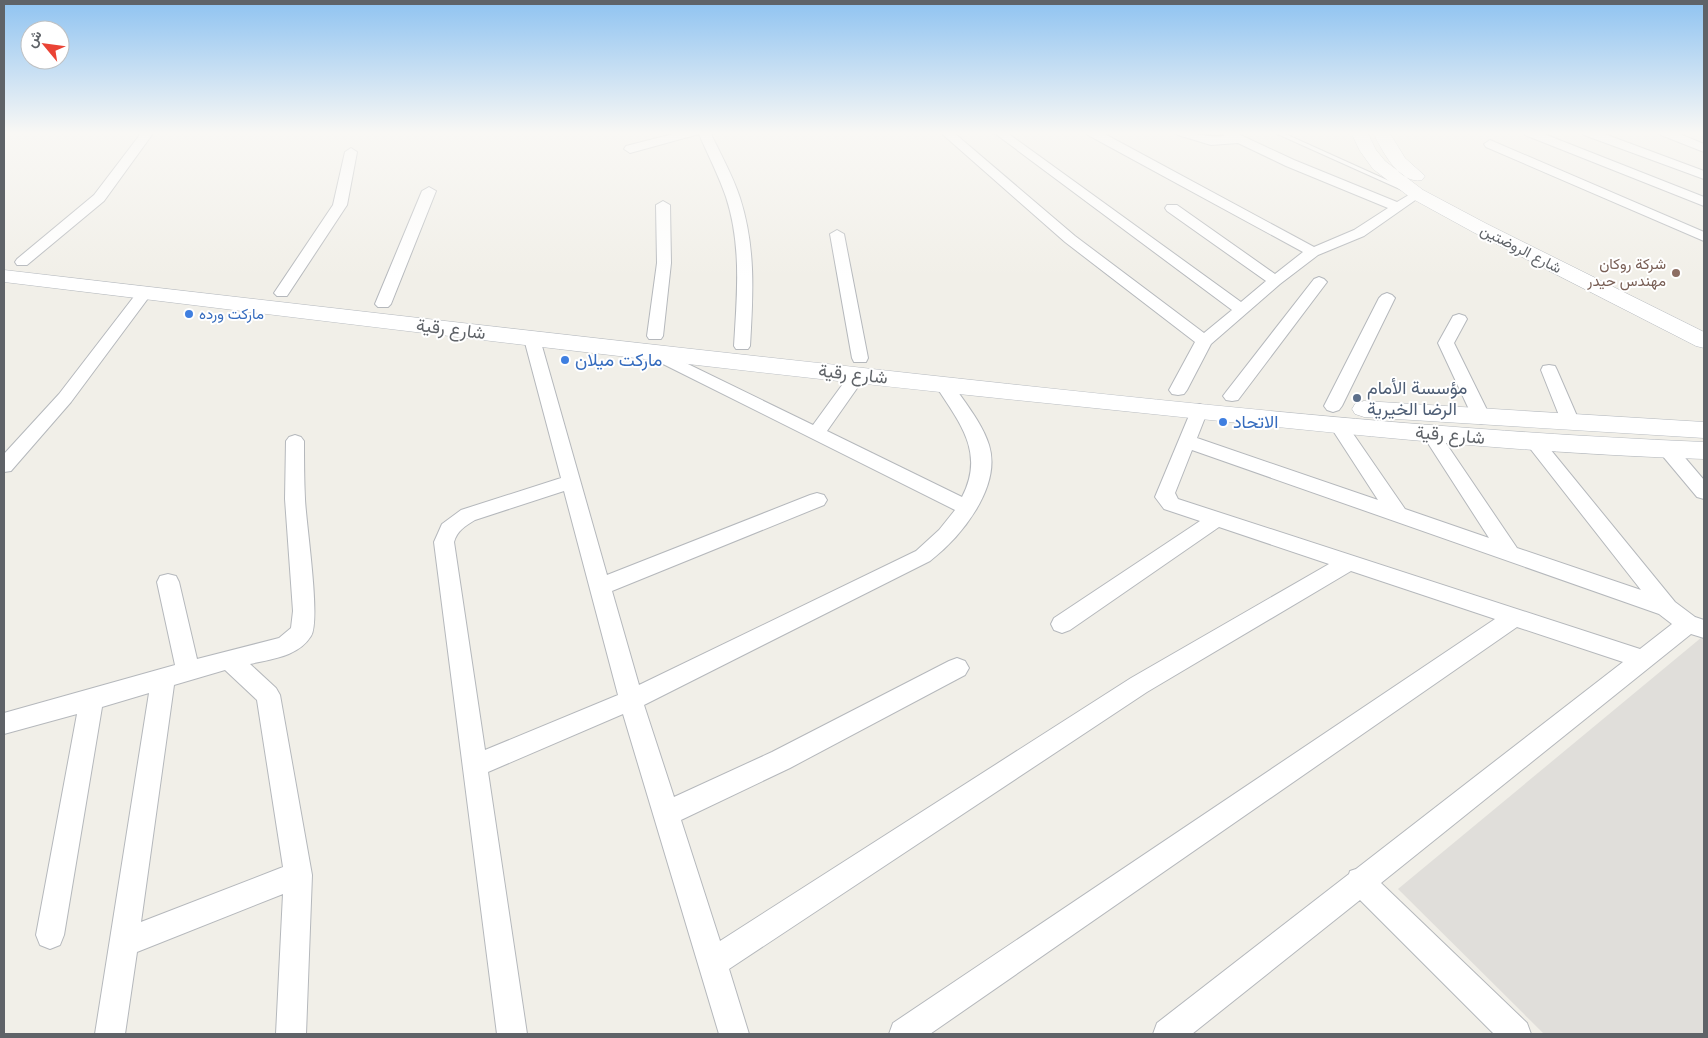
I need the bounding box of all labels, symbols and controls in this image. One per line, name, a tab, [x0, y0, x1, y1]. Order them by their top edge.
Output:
north arrow	[20, 20, 70, 70]
text: ش	[22, 27, 46, 50]
street label: شارع الروضتين	[1476, 220, 1565, 279]
place label: شركة روكان مهندس حيدر	[1586, 254, 1666, 291]
marker: شركة روكان مهندس حيدر	[1670, 267, 1682, 279]
place label: ماركت ورده	[199, 304, 264, 323]
marker: ماركت ورده	[183, 308, 195, 320]
street label: شارع رقية	[415, 313, 487, 345]
place label: ماركت ميلان	[575, 348, 662, 371]
marker: ماركت ميلان	[559, 354, 571, 366]
street label: شارع رقية	[817, 358, 889, 390]
place label: مؤسسة الأمام الرضا الخيرية	[1367, 376, 1467, 420]
marker: مؤسسة الأمام الرضا الخيرية	[1351, 392, 1363, 404]
place label: الاتحاد	[1233, 410, 1279, 433]
marker: الاتحاد	[1217, 416, 1229, 428]
street label: شارع رقية	[1414, 420, 1486, 450]

